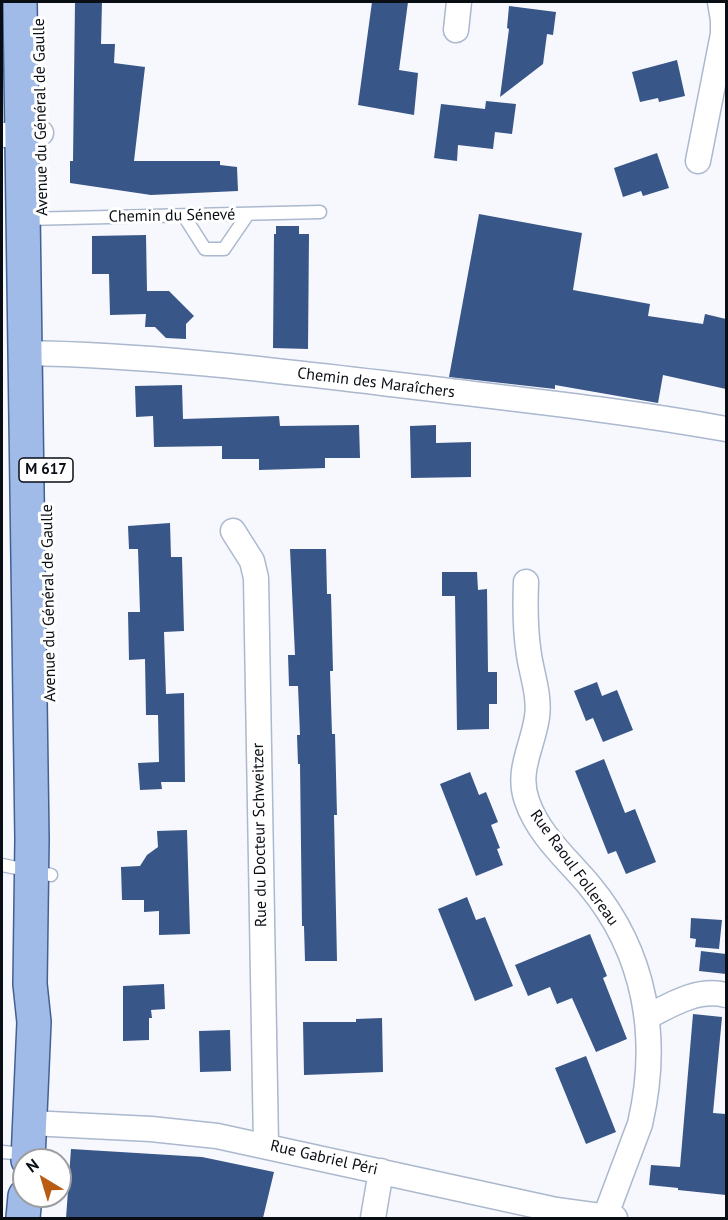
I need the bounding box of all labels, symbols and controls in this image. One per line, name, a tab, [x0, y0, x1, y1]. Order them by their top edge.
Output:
street label: Avenue du Général de Gaulle	[30, 18, 52, 216]
street label: Chemin du Sénevé	[109, 205, 235, 227]
street label: Chemin des Maraîchers	[296, 364, 456, 402]
road number: M 617	[19, 458, 73, 482]
street label: Avenue du Général de Gaulle	[38, 504, 60, 702]
street label: Rue du Docteur Schweitzer	[249, 743, 271, 927]
street label: Rue Raoul Follereau	[526, 806, 622, 930]
street label: Rue Gabriel Péri	[268, 1136, 380, 1180]
north arrow	[12, 1148, 72, 1208]
text: N	[22, 1154, 42, 1177]

